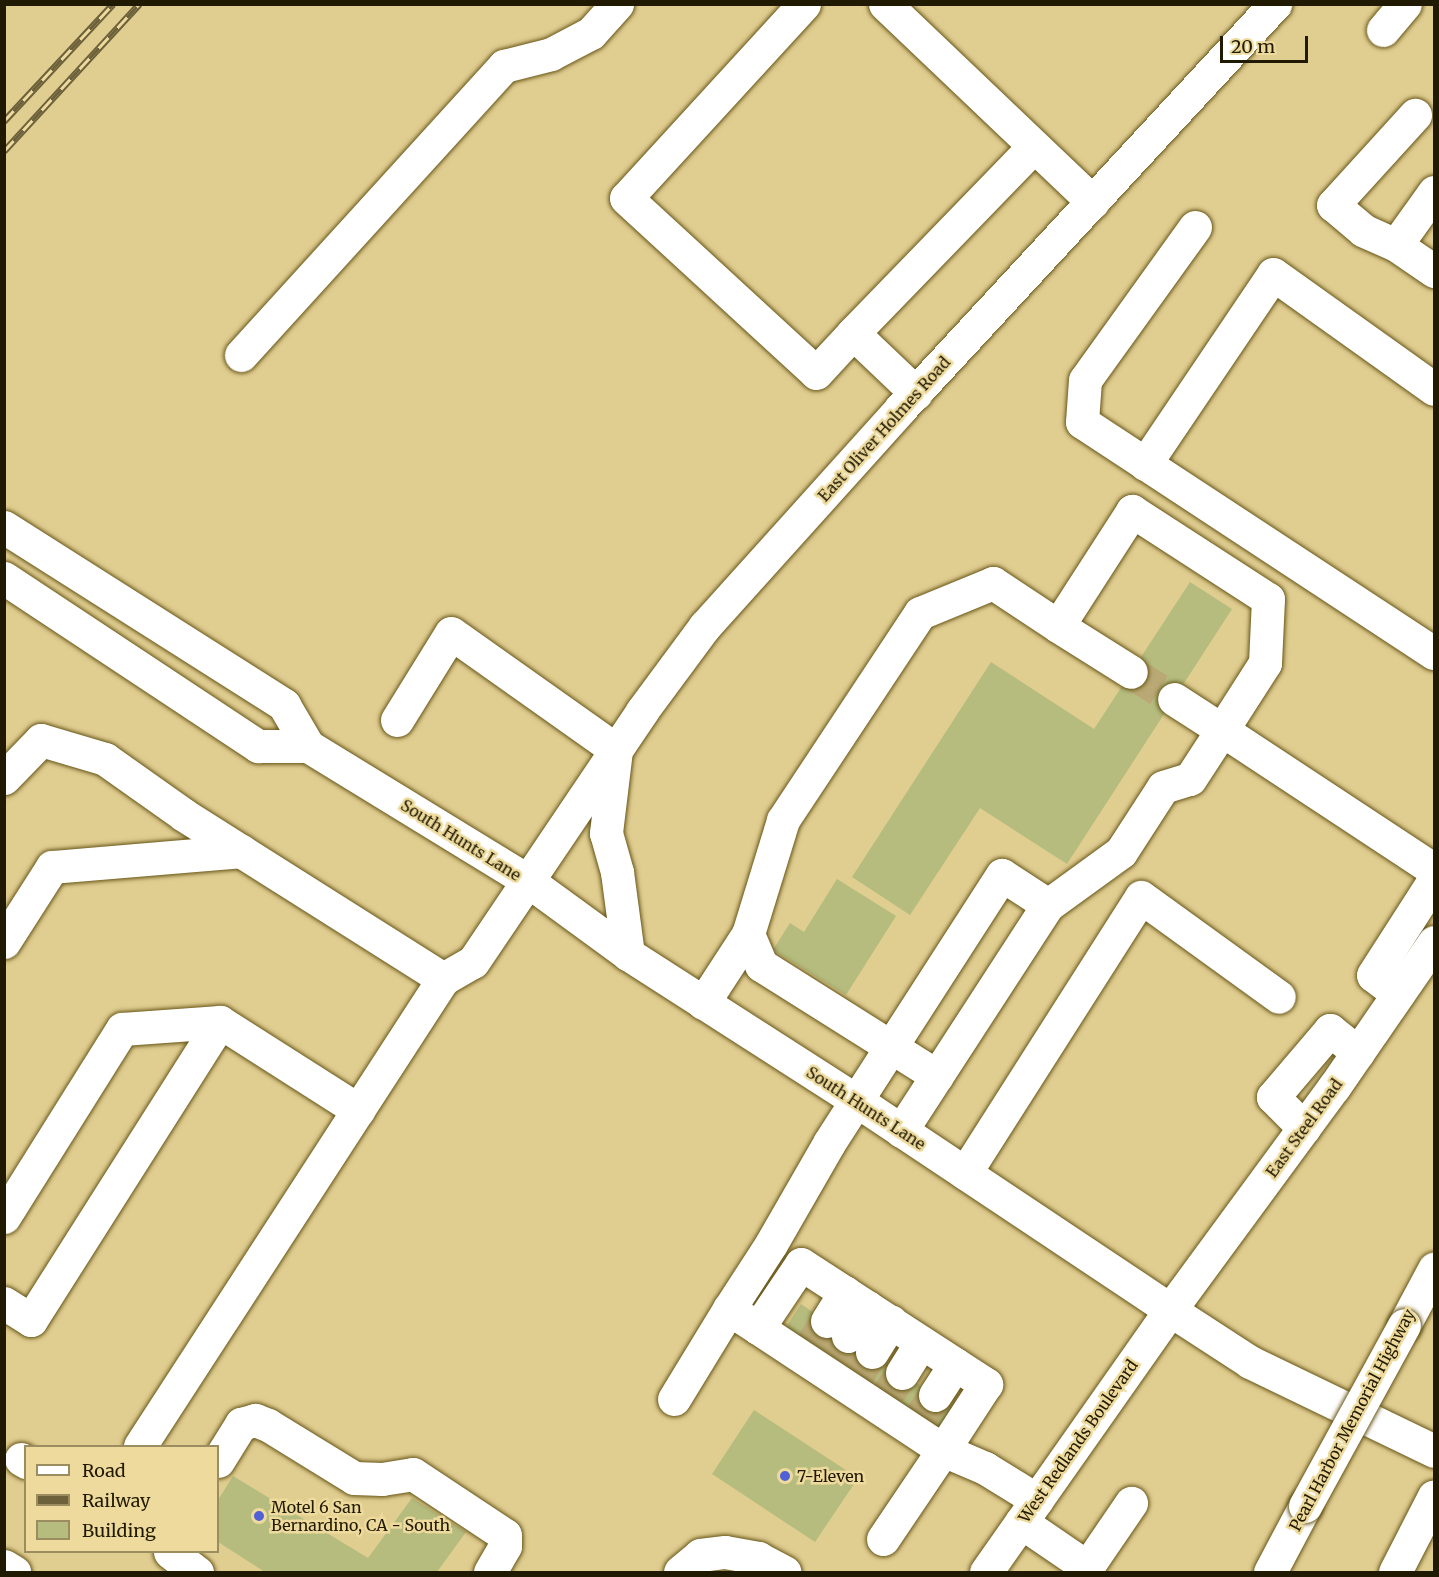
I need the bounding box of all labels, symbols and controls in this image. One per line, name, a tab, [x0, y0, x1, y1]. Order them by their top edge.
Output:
scale bar	[1223, 24, 1312, 62]
text: 20 m	[1231, 35, 1275, 58]
street label: East Oliver Holmes Road	[814, 353, 954, 505]
street label: South Hunts Lane	[397, 795, 525, 885]
street label: South Hunts Lane	[803, 1062, 929, 1154]
street label: East Steel Road	[1262, 1075, 1346, 1181]
street label: Pearl Harbor Memorial Highway	[1285, 1306, 1419, 1534]
street label: West Redlands Boulevard	[1014, 1356, 1142, 1526]
legend	[24, 1445, 219, 1553]
text: Road	[82, 1459, 126, 1482]
place label: 7-Eleven	[797, 1466, 864, 1486]
marker: 7-Eleven	[778, 1469, 792, 1483]
text: Railway	[82, 1489, 150, 1512]
place label: Motel 6 San Bernardino, CA - South	[271, 1497, 450, 1535]
marker: Motel 6 San Bernardino, CA - South	[252, 1509, 266, 1523]
text: Building	[82, 1519, 156, 1542]

